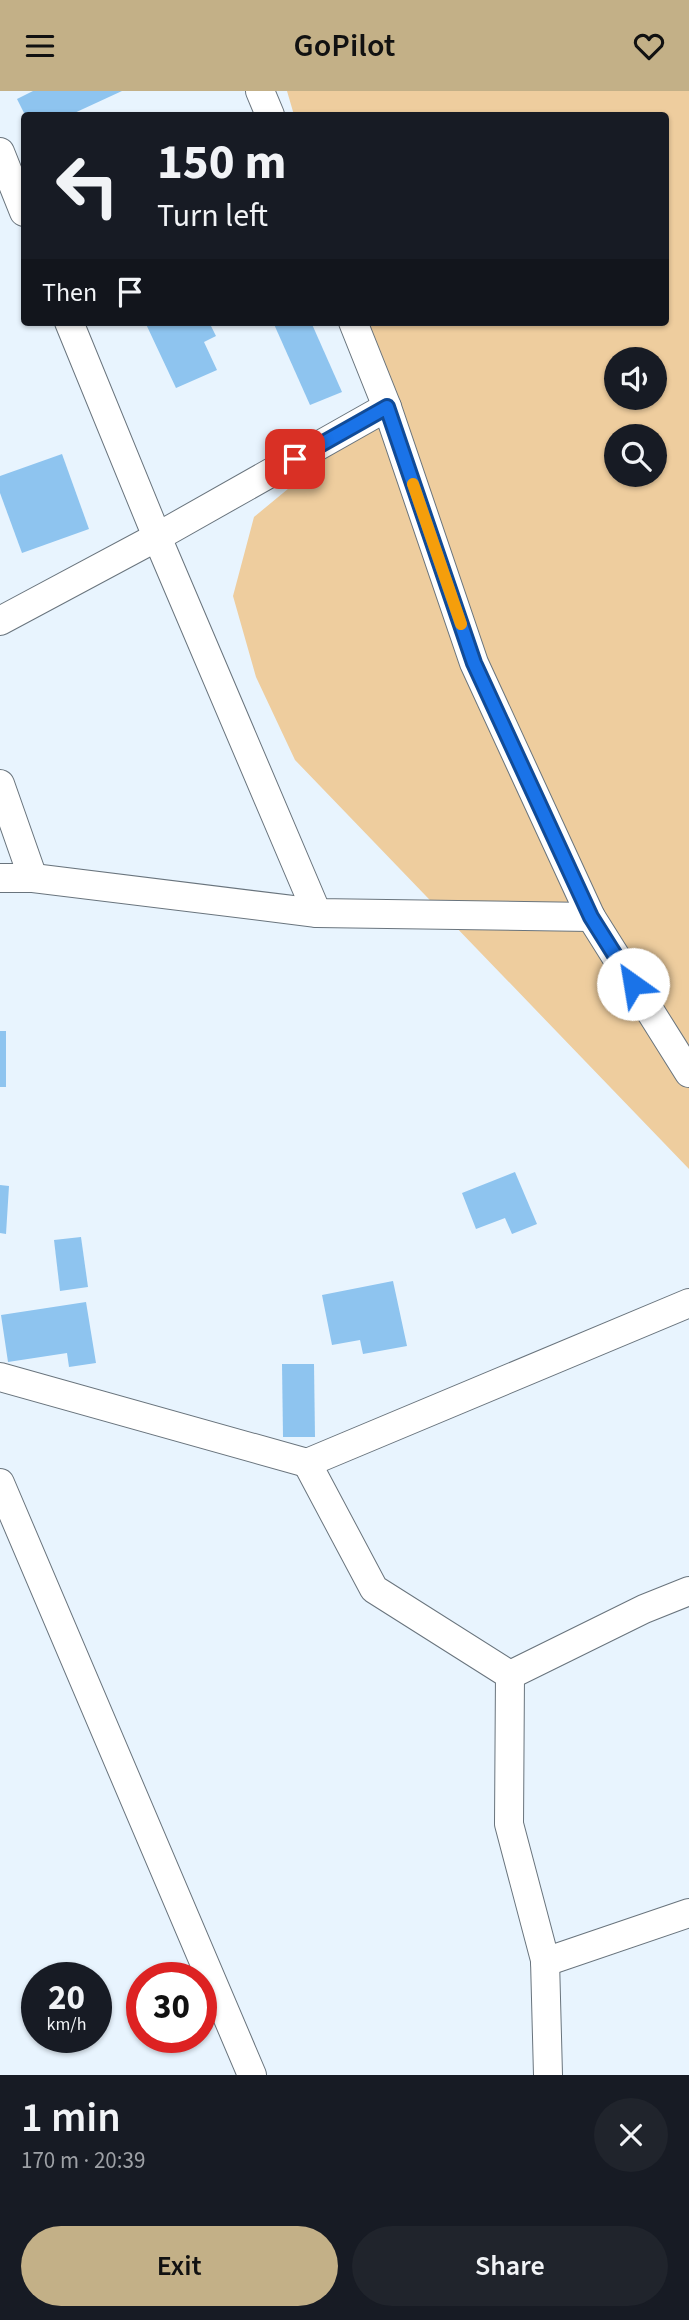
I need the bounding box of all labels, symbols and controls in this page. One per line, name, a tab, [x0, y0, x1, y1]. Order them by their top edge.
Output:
text: GoPilot	[294, 23, 395, 69]
icon: menu	[21, 27, 59, 65]
icon: heart	[630, 27, 668, 65]
text: 150 m	[157, 128, 286, 198]
icon: left	[42, 140, 133, 231]
text: Turn left	[157, 193, 268, 239]
icon: arrive	[111, 273, 149, 311]
text: Then	[42, 274, 97, 311]
map controls	[604, 347, 667, 487]
button: sound	[604, 347, 667, 410]
button: search	[604, 424, 667, 487]
pin	[265, 429, 325, 489]
icon: arrive	[276, 440, 314, 478]
position arrow	[596, 947, 670, 1021]
speed limit sign: 30	[126, 1962, 217, 2053]
text: 20	[48, 1973, 85, 2023]
text: km/h	[47, 2012, 86, 2037]
text: 1 min	[21, 2088, 121, 2148]
button: close	[594, 2098, 668, 2172]
text: 170 m · 20:39	[21, 2144, 145, 2177]
button: Exit	[21, 2226, 338, 2306]
button: Share	[352, 2226, 668, 2306]

